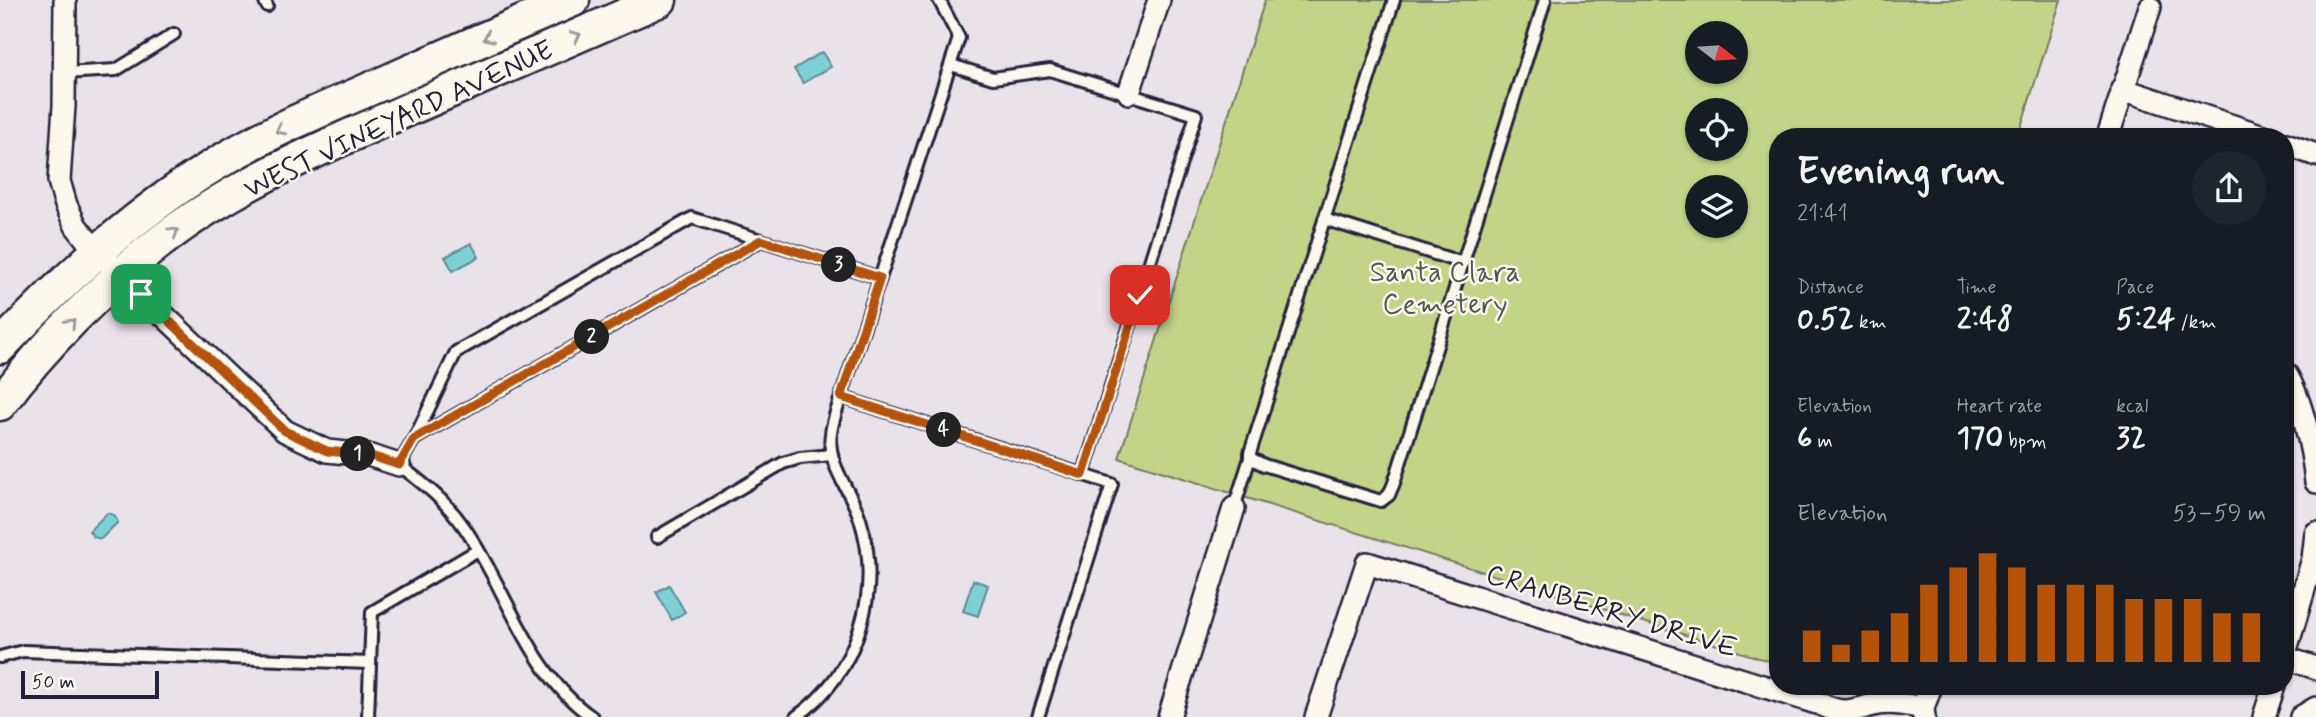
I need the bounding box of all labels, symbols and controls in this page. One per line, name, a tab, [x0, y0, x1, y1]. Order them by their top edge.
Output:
north arrow	[1685, 21, 1748, 84]
map controls	[1685, 21, 1748, 238]
one-way arrow	[483, 29, 495, 43]
one-way arrow	[569, 31, 581, 45]
street label: WEST VINEYARD AVENUE	[238, 32, 560, 208]
button: locate	[1685, 98, 1748, 161]
one-way arrow	[275, 121, 287, 135]
text: Evening run	[1797, 148, 2004, 197]
button: share	[2192, 151, 2266, 225]
button: layers	[1685, 175, 1748, 238]
text: 21:41	[1797, 199, 1848, 229]
one-way arrow	[167, 227, 180, 240]
pin: 3	[822, 247, 856, 282]
text: 3	[834, 252, 843, 277]
park label: Santa Clara Cemetery	[1370, 255, 1520, 324]
pin	[111, 264, 171, 324]
pin	[1110, 265, 1170, 325]
icon: arrive	[122, 275, 160, 313]
text: Distance	[1797, 275, 1864, 300]
text: Time	[1957, 275, 1996, 300]
text: Pace	[2116, 275, 2154, 300]
icon: check	[1121, 276, 1159, 314]
text: 0.52	[1797, 300, 1854, 339]
text: 2:48	[1957, 300, 2013, 339]
text: 5:24	[2116, 300, 2175, 339]
text: km	[1854, 310, 1887, 335]
text: /km	[2175, 310, 2216, 335]
one-way arrow	[63, 318, 76, 331]
pin: 2	[574, 320, 610, 354]
text: 2	[587, 324, 596, 349]
text: Elevation	[1797, 394, 1872, 419]
text: Heart rate	[1957, 394, 2042, 419]
text: kcal	[2116, 394, 2148, 419]
pin: 4	[926, 412, 962, 448]
text: 4	[938, 417, 949, 442]
text: 6	[1797, 419, 1812, 458]
text: 170	[1957, 419, 2003, 458]
text: 32	[2116, 419, 2146, 458]
text: m	[1812, 429, 1833, 454]
text: bpm	[2003, 429, 2047, 454]
pin: 1	[340, 436, 376, 472]
text: 1	[353, 441, 362, 466]
text: Elevation	[1797, 499, 1888, 529]
text: 53–59 m	[2173, 499, 2266, 529]
street label: CRANBERRY DRIVE	[1481, 557, 1741, 668]
scale bar	[21, 668, 159, 700]
text: 50 m	[32, 670, 75, 695]

